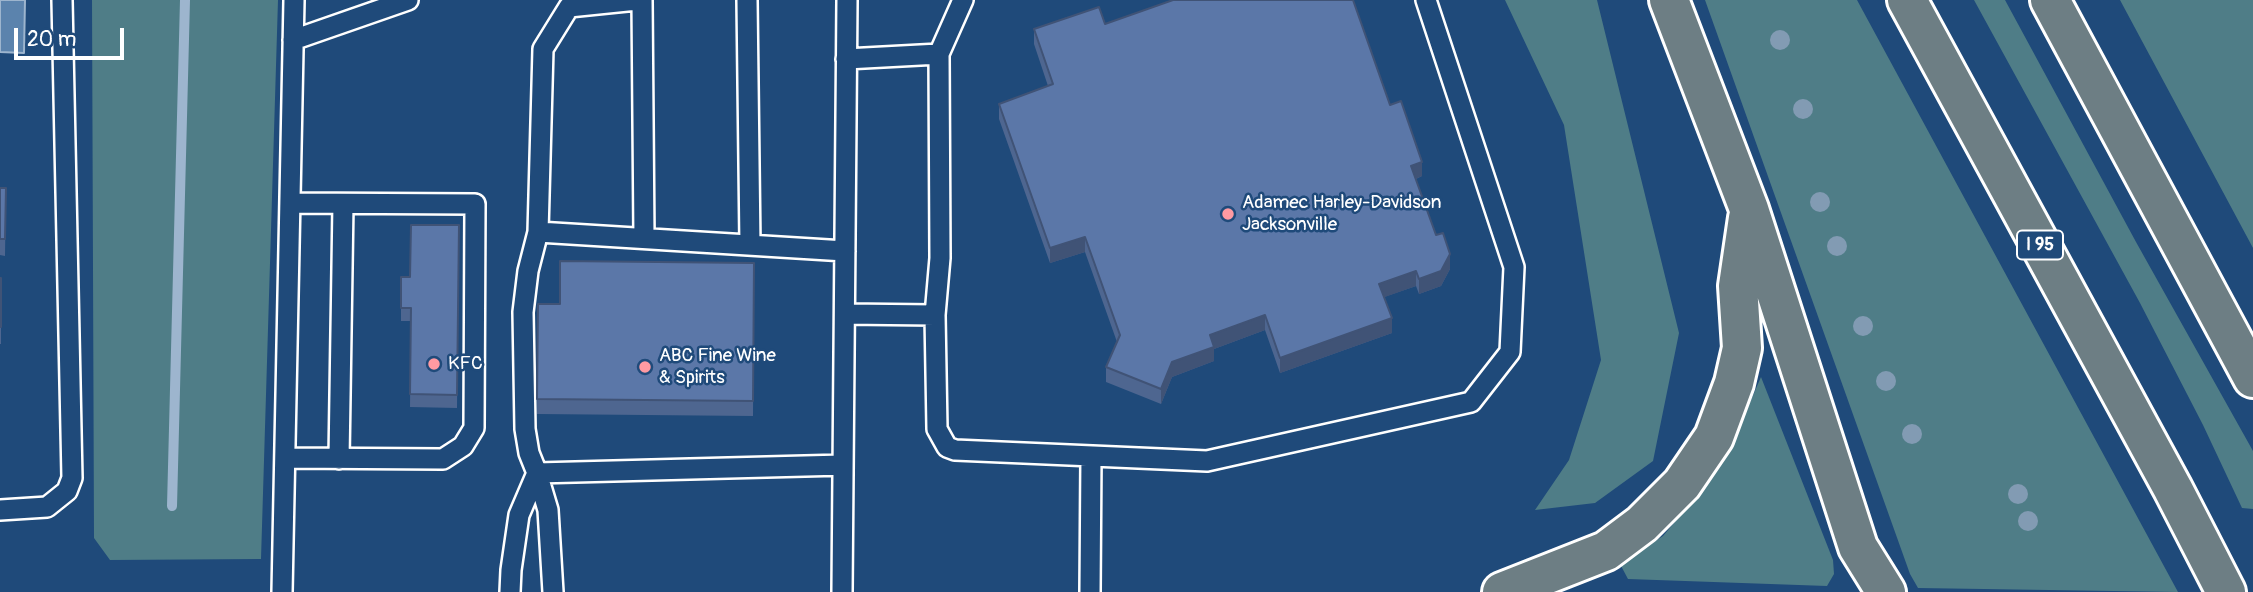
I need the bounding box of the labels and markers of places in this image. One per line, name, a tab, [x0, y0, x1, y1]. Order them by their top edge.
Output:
place label: Adamec Harley-Davidson Jacksonville	[1242, 192, 1441, 236]
marker: Adamec Harley-Davidson Jacksonville	[1220, 206, 1236, 222]
place label: ABC Fine Wine & Spirits	[659, 345, 776, 389]
place label: KFC	[448, 353, 483, 375]
marker: KFC	[426, 356, 442, 372]
marker: ABC Fine Wine & Spirits	[637, 359, 653, 375]

